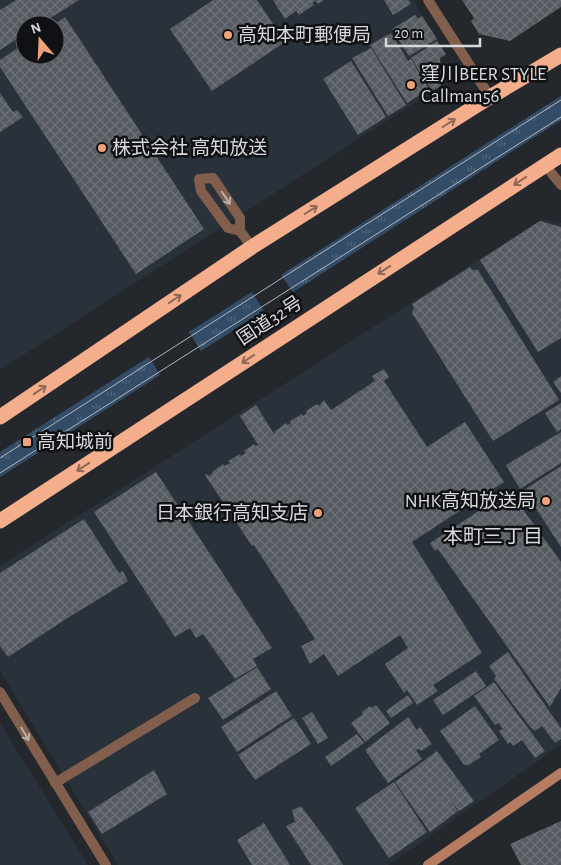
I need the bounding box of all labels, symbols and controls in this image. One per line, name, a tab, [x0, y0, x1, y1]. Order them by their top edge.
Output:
north arrow	[15, 15, 65, 65]
scale bar	[386, 15, 480, 47]
text: N	[29, 20, 43, 37]
place label: 高知本町郵便局	[238, 24, 371, 45]
text: 20 m	[394, 26, 423, 41]
marker: 高知本町郵便局	[222, 29, 234, 41]
place label: 窪川BEER STYLE Callman56	[421, 64, 546, 106]
marker: 窪川BEER STYLE Callman56	[405, 79, 417, 91]
one-way arrow	[441, 118, 455, 128]
place label: 株式会社 高知放送	[112, 137, 267, 158]
marker: 株式会社 高知放送	[96, 142, 108, 154]
one-way arrow	[513, 176, 527, 186]
one-way arrow	[221, 191, 231, 205]
one-way arrow	[304, 205, 318, 215]
one-way arrow	[377, 265, 391, 275]
street label: 国道32号	[233, 292, 306, 349]
one-way arrow	[168, 294, 182, 304]
one-way arrow	[241, 354, 255, 364]
one-way arrow	[33, 385, 47, 395]
place label: 高知城前	[37, 431, 113, 452]
marker: 高知城前	[21, 436, 33, 448]
one-way arrow	[76, 462, 90, 472]
place label: NHK高知放送局	[405, 491, 536, 511]
marker: NHK高知放送局	[540, 495, 552, 507]
place label: 日本銀行高知支店	[156, 502, 308, 523]
marker: 日本銀行高知支店	[312, 507, 324, 519]
district label: 本町三丁目	[443, 526, 543, 547]
one-way arrow	[20, 727, 31, 741]

